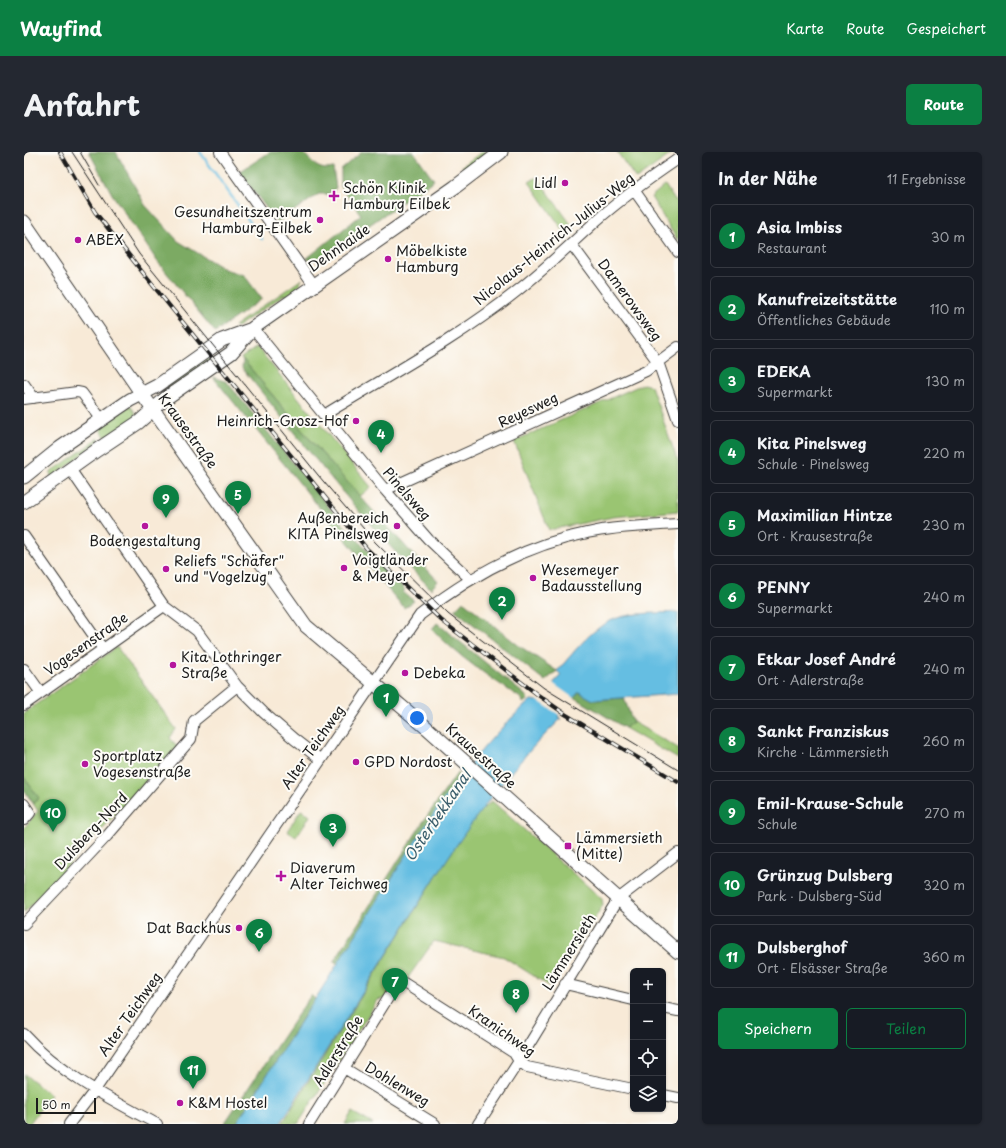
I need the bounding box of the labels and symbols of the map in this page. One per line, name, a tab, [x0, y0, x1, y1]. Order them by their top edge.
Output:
street label: Nicolaus-Heinrich-Julius-Weg	[469, 167, 638, 310]
place label: Lidl	[534, 172, 557, 193]
place label: Schön Klinik Hamburg Eilbek	[343, 177, 451, 214]
marker: Lidl	[560, 178, 570, 188]
marker: Schön Klinik Hamburg Eilbek	[328, 190, 340, 202]
place label: Gesundheitszentrum Hamburg-Eilbek	[174, 201, 312, 238]
marker: Gesundheitszentrum Hamburg-Eilbek	[315, 215, 325, 225]
street label: Dehnhaide	[303, 219, 374, 277]
place label: ABEX	[86, 229, 124, 250]
marker: ABEX	[73, 235, 83, 245]
place label: Möbelkiste Hamburg	[396, 240, 467, 277]
marker: Möbelkiste Hamburg	[383, 254, 393, 264]
street label: Damerowsweg	[593, 254, 667, 345]
street label: Reyesweg	[494, 387, 561, 433]
street label: Krausestraße	[154, 389, 223, 473]
place label: Heinrich-Grosz-Hof	[217, 410, 349, 431]
marker: Heinrich-Grosz-Hof	[351, 416, 361, 426]
pin: 4	[368, 420, 394, 453]
street label: Pinelsweg	[378, 462, 437, 525]
pin: 5	[225, 481, 251, 514]
pin: 9	[153, 485, 179, 518]
place label: Außenbereich KITA Pinelsweg	[288, 507, 389, 544]
marker: Bodengestaltung	[140, 521, 150, 531]
marker: Außenbereich KITA Pinelsweg	[392, 521, 402, 531]
place label: Bodengestaltung	[89, 530, 201, 551]
place label: Voigtländer & Meyer	[352, 549, 429, 586]
place label: Reliefs "Schäfer" und "Vogelzug"	[174, 550, 284, 587]
place label: Wesemeyer Badausstellung	[541, 559, 642, 596]
marker: Voigtländer & Meyer	[339, 563, 349, 573]
marker: Reliefs "Schäfer" und "Vogelzug"	[161, 564, 171, 574]
marker: Wesemeyer Badausstellung	[528, 573, 538, 583]
pin: 2	[489, 587, 515, 620]
street label: Vogesenstraße	[40, 607, 132, 680]
place label: Kita Lothringer Straße	[181, 646, 282, 683]
marker: Kita Lothringer Straße	[168, 660, 178, 670]
place label: Debeka	[413, 662, 465, 683]
marker: Debeka	[400, 668, 410, 678]
pin: 1	[373, 684, 399, 717]
street label: Alter Teichweg	[276, 700, 349, 793]
your location	[407, 708, 427, 728]
street label: Krausestraße	[441, 718, 521, 793]
place label: Sportplatz Vogesenstraße	[93, 745, 191, 782]
place label: GPD Nordost	[364, 751, 453, 772]
marker: GPD Nordost	[351, 757, 361, 767]
marker: Sportplatz Vogesenstraße	[80, 759, 90, 769]
water label: Osterbekkanal	[398, 763, 477, 865]
street label: Dulsberg-Nord	[49, 787, 132, 874]
pin: 10	[40, 799, 66, 832]
pin: 3	[320, 814, 346, 847]
place label: Lämmersieth (Mitte)	[576, 827, 663, 864]
marker: Lämmersieth (Mitte)	[563, 841, 573, 851]
place label: Diaverum Alter Teichweg	[290, 857, 388, 894]
marker: Diaverum Alter Teichweg	[275, 870, 287, 882]
street label: Lämmersieth	[537, 909, 600, 994]
place label: Dat Backhus	[146, 917, 231, 938]
pin: 6	[246, 919, 272, 952]
marker: Dat Backhus	[234, 923, 244, 933]
street label: Alter Teichweg	[93, 967, 166, 1060]
pin: 7	[382, 968, 408, 1001]
pin: 8	[503, 980, 529, 1013]
street label: Kranichweg	[464, 1000, 540, 1062]
street label: Adlerstraße	[308, 1011, 368, 1090]
pin: 11	[180, 1056, 206, 1089]
street label: Dohlenweg	[361, 1056, 434, 1111]
place label: K&M Hostel	[188, 1092, 267, 1113]
scale bar	[36, 1096, 96, 1115]
marker: K&M Hostel	[175, 1098, 185, 1108]

